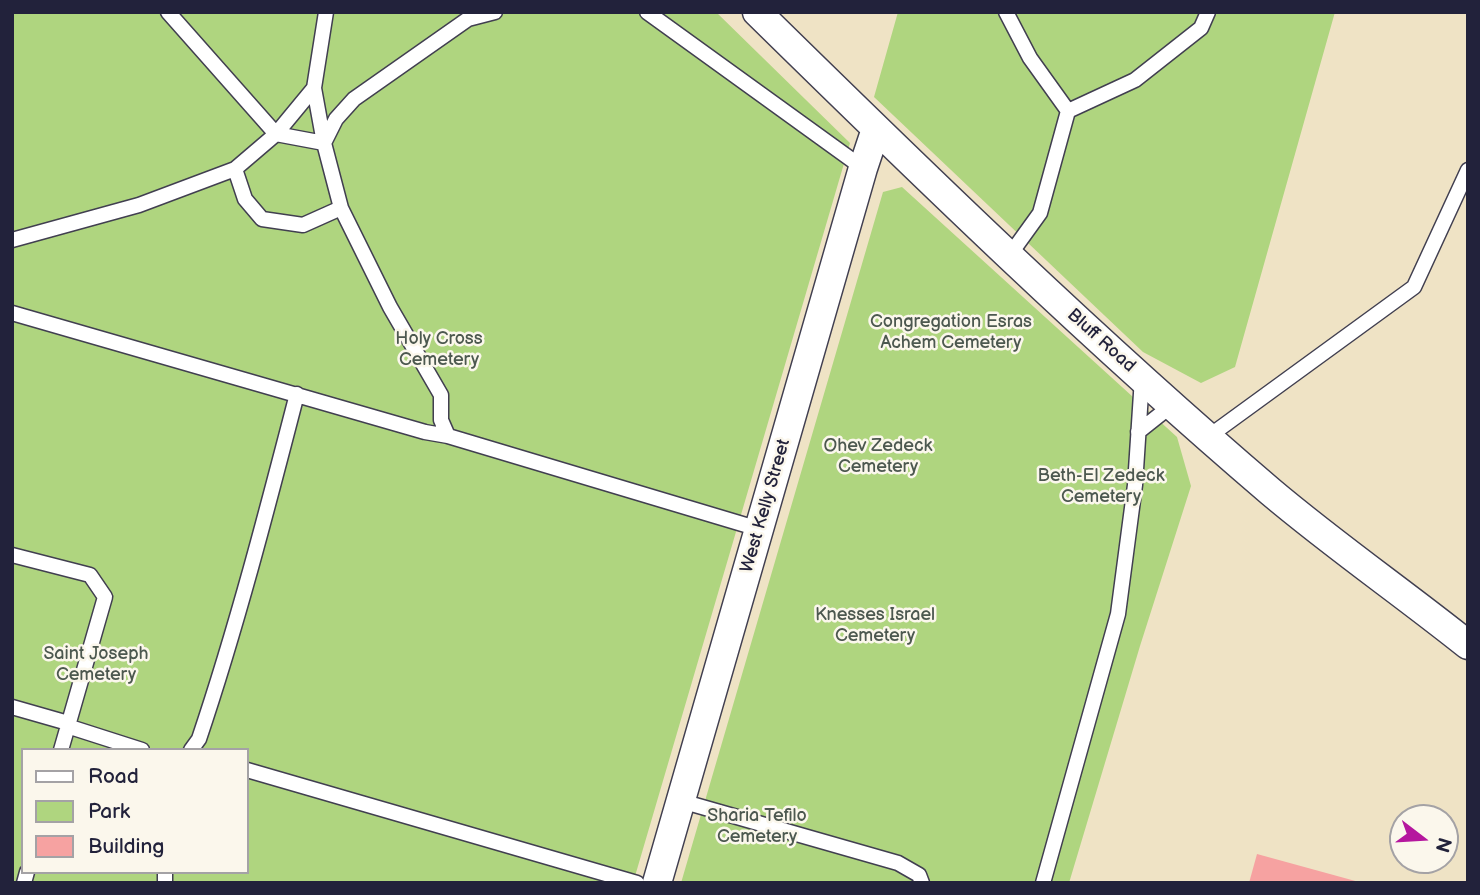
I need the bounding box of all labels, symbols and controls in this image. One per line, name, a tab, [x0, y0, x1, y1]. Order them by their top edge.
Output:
street label: Bluff Road	[1062, 305, 1140, 377]
park label: Congregation Esras Achem Cemetery	[870, 311, 1032, 354]
park label: Holy Cross Cemetery	[395, 328, 483, 370]
park label: Ohev Zedeck Cemetery	[824, 435, 932, 478]
street label: West Kelly Street	[737, 437, 795, 575]
park label: Beth-El Zedeck Cemetery	[1038, 465, 1164, 508]
park label: Knesses Israel Cemetery	[815, 604, 935, 646]
park label: Saint Joseph Cemetery	[43, 643, 149, 686]
legend	[21, 748, 248, 874]
text: Road	[88, 764, 139, 789]
text: Park	[88, 799, 130, 824]
north arrow	[1389, 804, 1459, 874]
park label: Sharia Tefilo Cemetery	[707, 805, 807, 848]
text: Building	[88, 834, 164, 859]
text: N	[1430, 835, 1456, 855]

